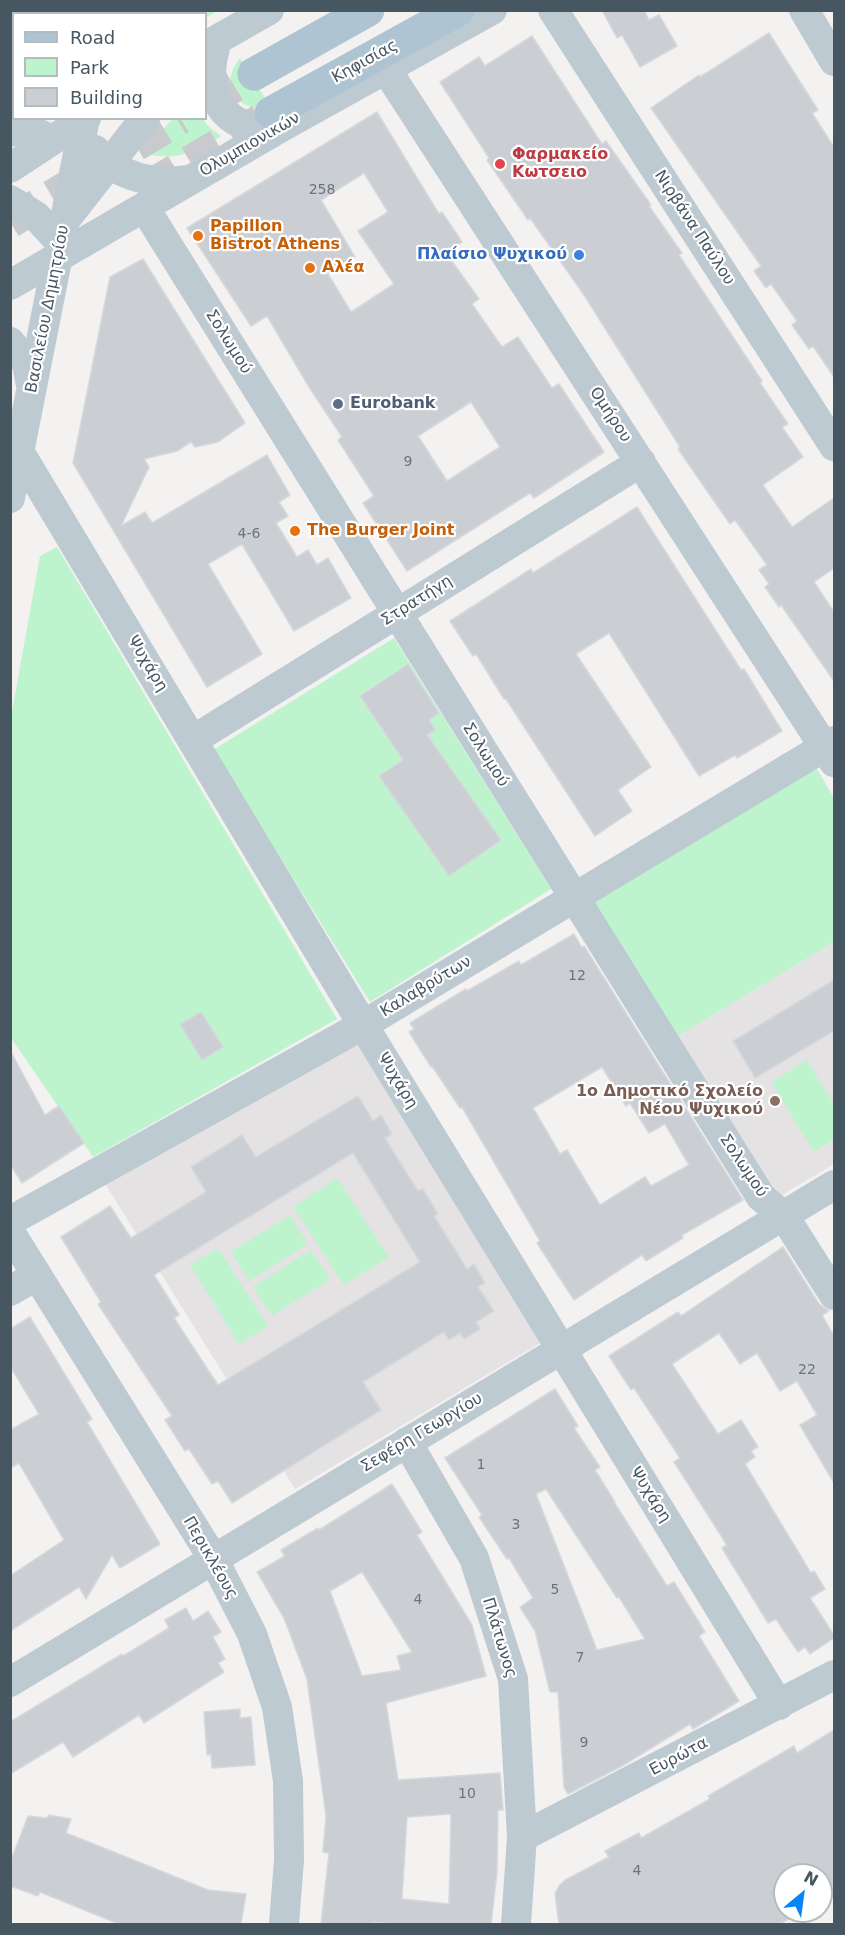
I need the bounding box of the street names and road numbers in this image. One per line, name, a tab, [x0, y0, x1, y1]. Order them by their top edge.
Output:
street label: Κηφισίας	[329, 36, 401, 88]
street label: Ολυμπιονικών	[197, 109, 303, 181]
street label: Νιρβάνα Παύλου	[650, 167, 738, 289]
street label: Βασιλείου Δημητρίου	[22, 224, 74, 394]
street label: Σολωμού	[201, 306, 255, 378]
street label: Ομήρου	[585, 384, 635, 446]
street label: Στρατήγη	[378, 572, 456, 630]
street label: Ψυχάρη	[123, 633, 171, 695]
street label: Σολωμού	[458, 719, 512, 791]
street label: Καλαβρύτων	[377, 952, 475, 1022]
street label: Ψυχάρη	[373, 1050, 421, 1112]
street label: Σολωμού	[715, 1131, 771, 1201]
street label: Σεφέρη Γεωργίου	[358, 1389, 486, 1477]
street label: Ψυχάρη	[625, 1464, 675, 1526]
street label: Περικλέους	[179, 1513, 241, 1603]
street label: Πλάτωνος	[478, 1595, 520, 1681]
street label: Ευρώτα	[647, 1734, 711, 1780]

